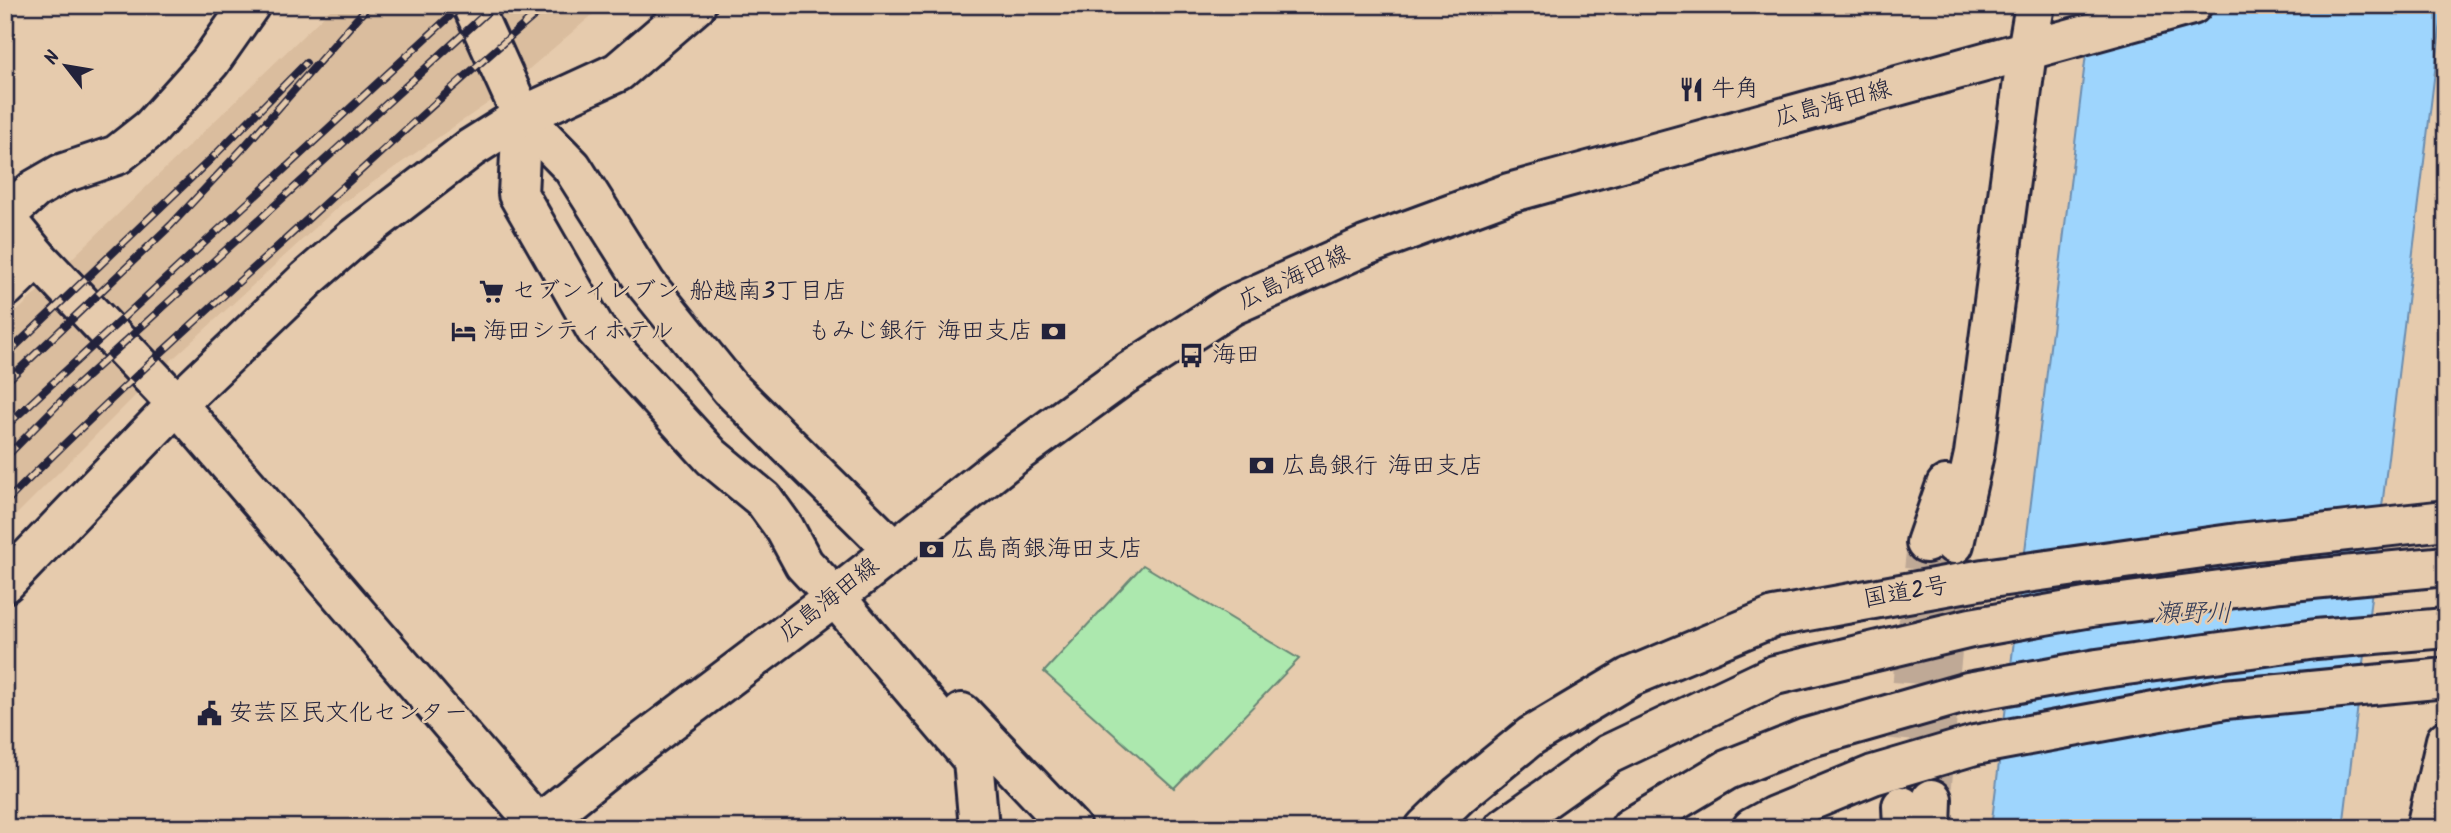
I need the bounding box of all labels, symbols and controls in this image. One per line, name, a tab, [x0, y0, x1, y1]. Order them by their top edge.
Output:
north arrow	[32, 32, 102, 102]
text: N	[37, 45, 69, 71]
place label: 牛角	[1711, 70, 1759, 109]
street label: 広島海田線	[1770, 70, 1896, 138]
restaurant icon: 牛角	[1677, 75, 1705, 103]
street label: 広島海田線	[1231, 235, 1357, 321]
place label: セブンイレブン 船越南3丁目店	[512, 272, 847, 311]
supermarket icon: セブンイレブン 船越南3丁目店	[478, 277, 506, 305]
place label: 海田シティホテル	[483, 312, 674, 351]
place label: もみじ銀行 海田支店	[807, 312, 1033, 351]
hotel icon: 海田シティホテル	[449, 317, 477, 345]
bank icon: もみじ銀行 海田支店	[1039, 317, 1067, 345]
place label: 海田	[1212, 336, 1260, 375]
bus stop icon: 海田	[1178, 341, 1206, 369]
place label: 広島銀行 海田支店	[1282, 447, 1484, 486]
bank icon: 広島銀行 海田支店	[1248, 452, 1276, 480]
place label: 広島商銀海田支店	[951, 530, 1143, 569]
bank icon: 広島商銀海田支店	[917, 535, 945, 563]
street label: 広島海田線	[770, 548, 888, 652]
street label: 国道2号	[1860, 566, 1952, 620]
water label: 瀬野川	[2154, 593, 2232, 635]
place label: 安芸区民文化センター	[229, 694, 468, 733]
public building icon: 安芸区民文化センター	[195, 699, 223, 727]

